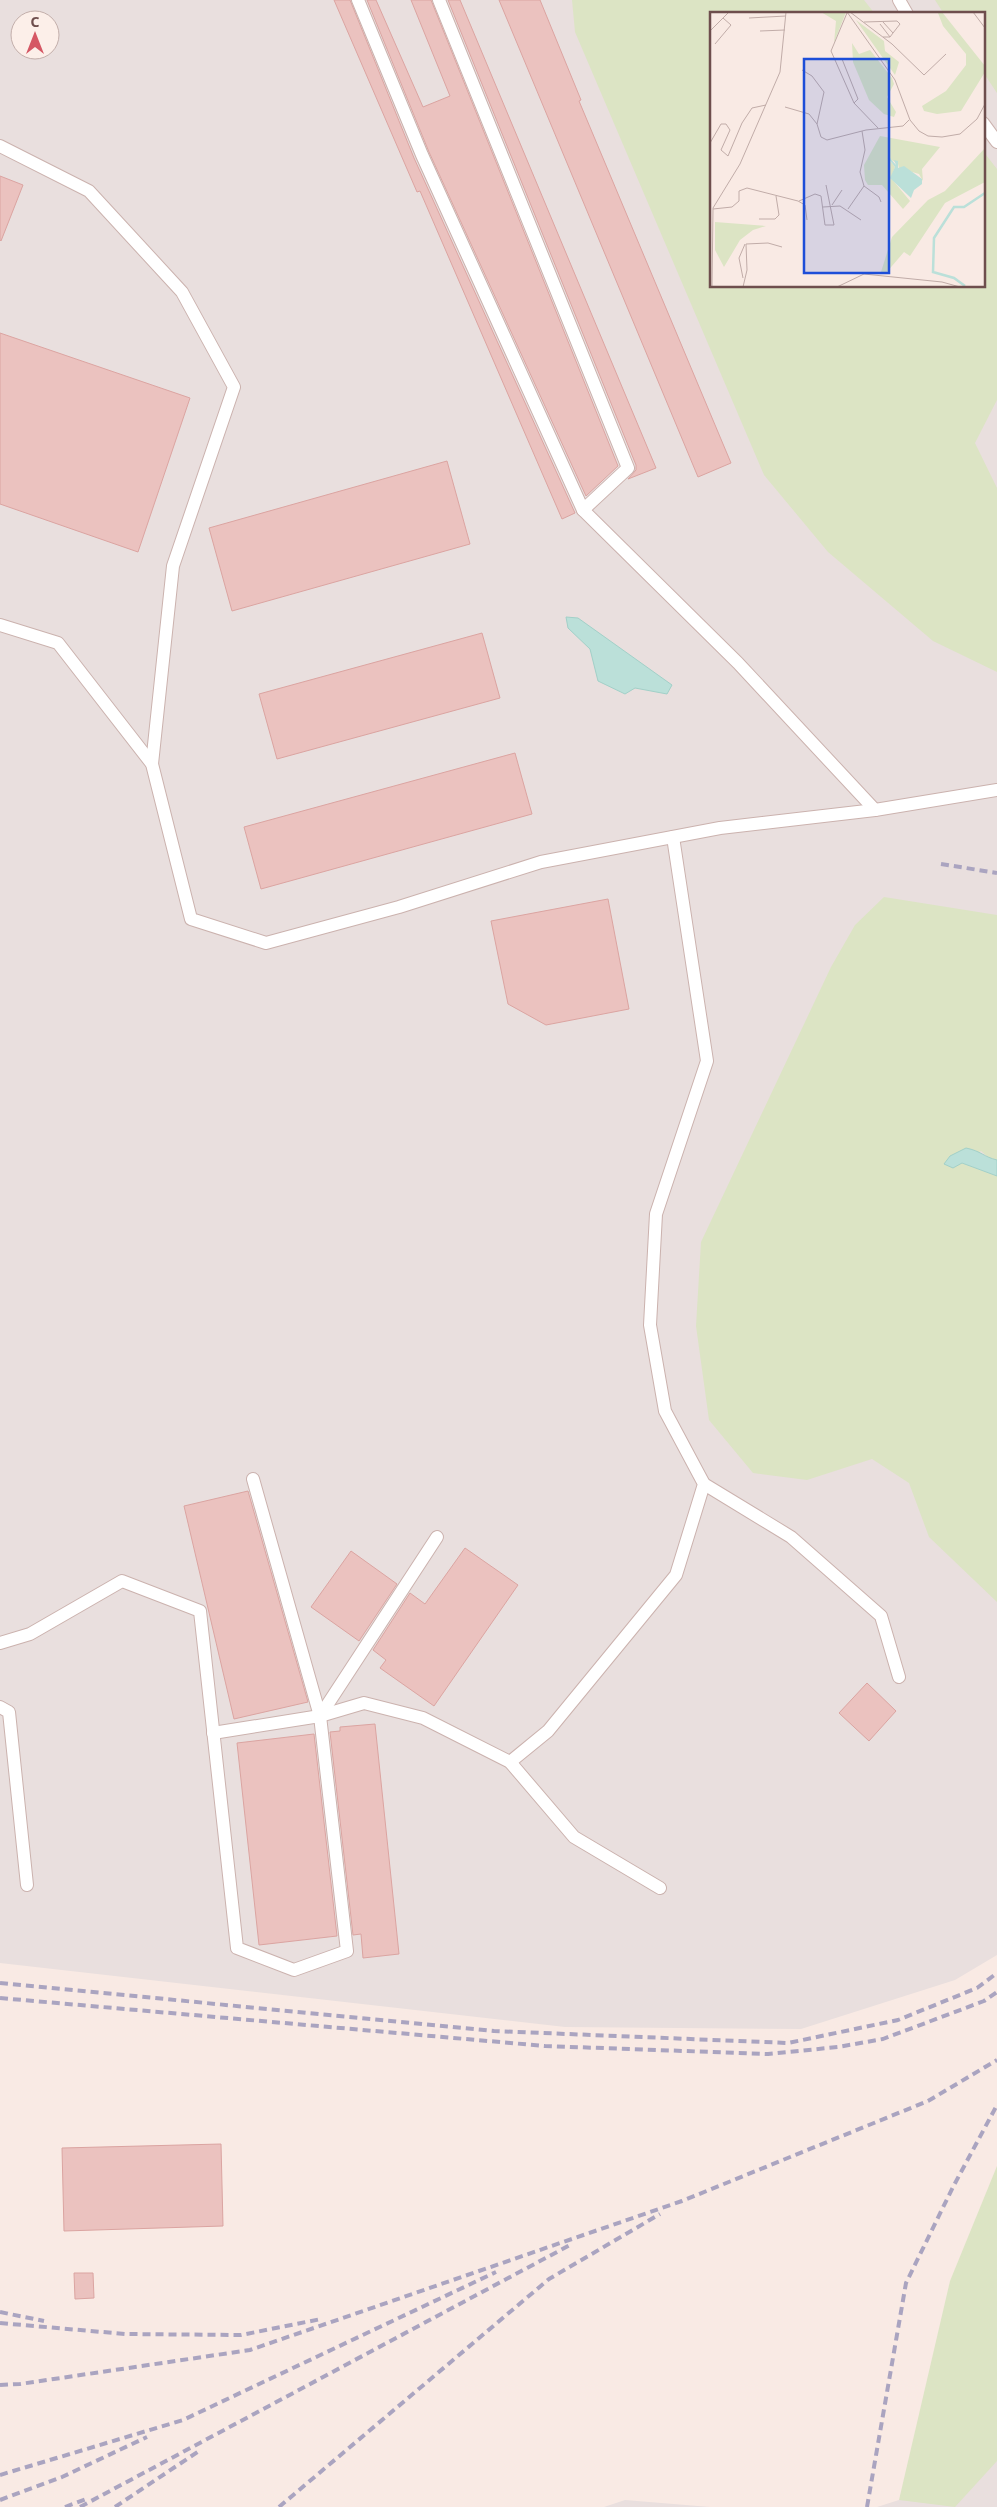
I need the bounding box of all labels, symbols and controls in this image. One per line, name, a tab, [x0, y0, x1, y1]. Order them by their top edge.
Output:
north arrow	[10, 10, 60, 60]
text: С	[30, 12, 40, 31]
inset map	[710, 12, 984, 288]

